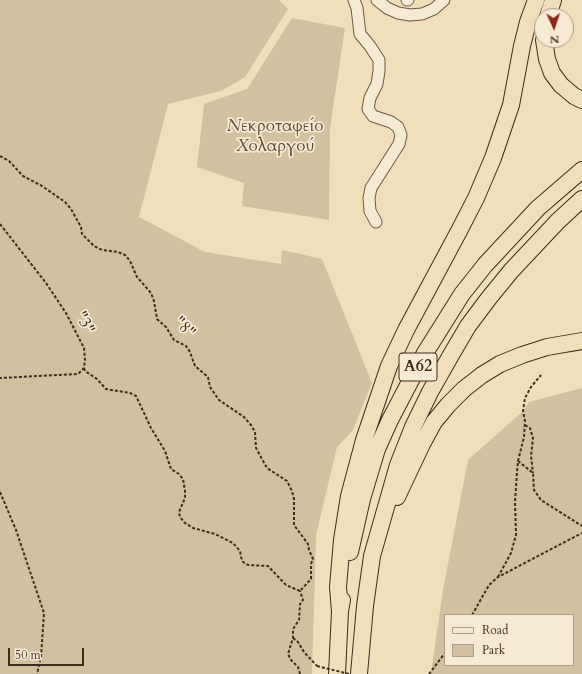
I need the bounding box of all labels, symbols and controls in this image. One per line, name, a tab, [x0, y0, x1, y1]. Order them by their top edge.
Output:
north arrow	[534, 8, 574, 48]
text: N	[549, 32, 560, 47]
park label: Νεκροταφείο Χολαργού	[227, 117, 323, 157]
street label: "3"	[70, 308, 98, 338]
street label: "8"	[169, 313, 199, 343]
road number: Α62	[399, 353, 437, 381]
legend	[444, 614, 574, 666]
text: Road	[482, 622, 508, 638]
scale bar	[10, 640, 86, 666]
text: Park	[482, 642, 505, 658]
text: 50 m	[15, 647, 41, 663]

